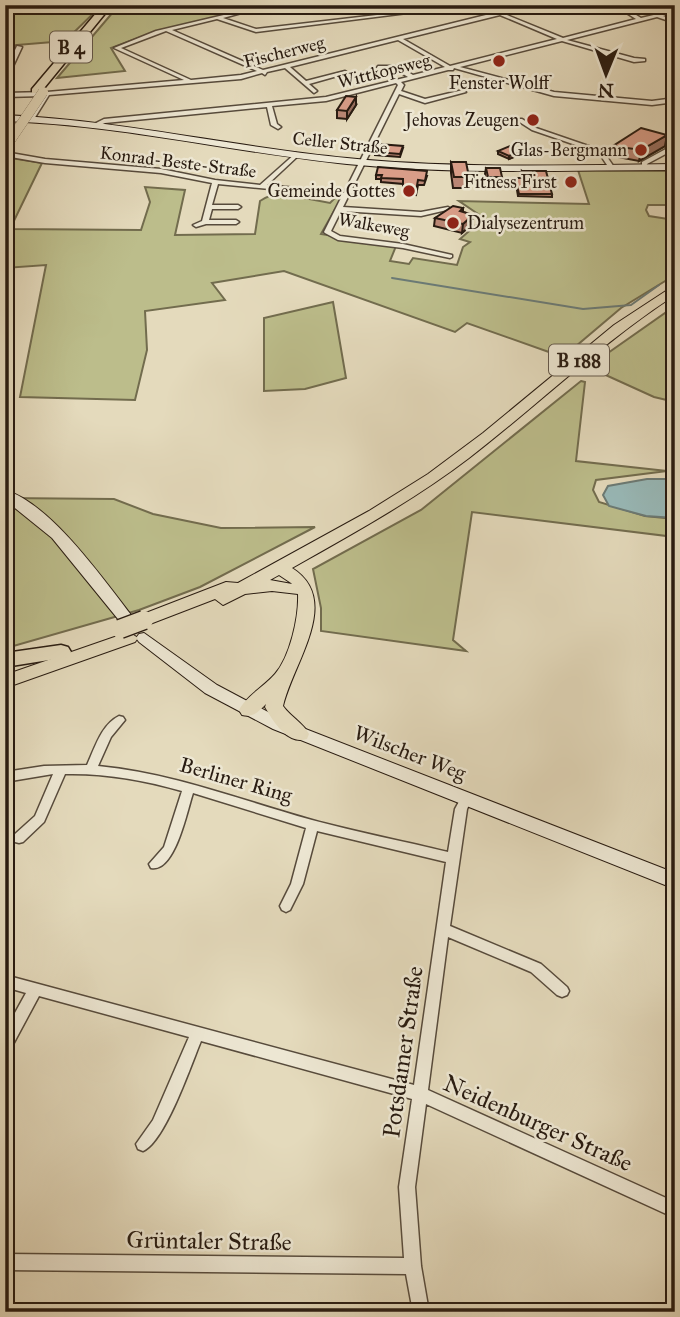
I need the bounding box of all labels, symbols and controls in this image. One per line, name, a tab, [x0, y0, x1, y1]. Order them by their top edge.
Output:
street label: Fischerweg	[241, 31, 328, 74]
road number: B 4	[50, 32, 92, 62]
north arrow	[572, 38, 642, 108]
street label: Wittkopsweg	[335, 49, 434, 94]
marker: Fenster Wolff	[491, 53, 507, 69]
place label: Fenster Wolff	[449, 72, 553, 94]
text: N	[597, 79, 614, 102]
place label: Jehovas Zeugen	[403, 109, 519, 132]
marker: Jehovas Zeugen	[525, 112, 541, 128]
street label: Celler Straße	[291, 127, 389, 159]
place label: Glas-Bergmann	[511, 139, 627, 162]
street label: Konrad-Beste-Straße	[99, 141, 257, 183]
marker: Glas-Bergmann	[633, 142, 649, 158]
place label: Fitness First	[463, 171, 558, 193]
marker: Fitness First	[563, 174, 579, 190]
place label: Gemeinde Gottes	[268, 180, 395, 202]
marker: Gemeinde Gottes	[401, 183, 417, 199]
street label: Walkeweg	[337, 208, 412, 243]
place label: Dialysezentrum	[467, 212, 584, 234]
marker: Dialysezentrum	[445, 215, 461, 231]
road number: B 188	[549, 344, 609, 376]
street label: Wilscher Weg	[350, 720, 470, 786]
street label: Berliner Ring	[177, 752, 296, 809]
street label: Potsdamer Straße	[376, 964, 430, 1140]
street label: Neidenburger Straße	[439, 1068, 637, 1178]
street label: Grüntaler Straße	[126, 1225, 292, 1257]

